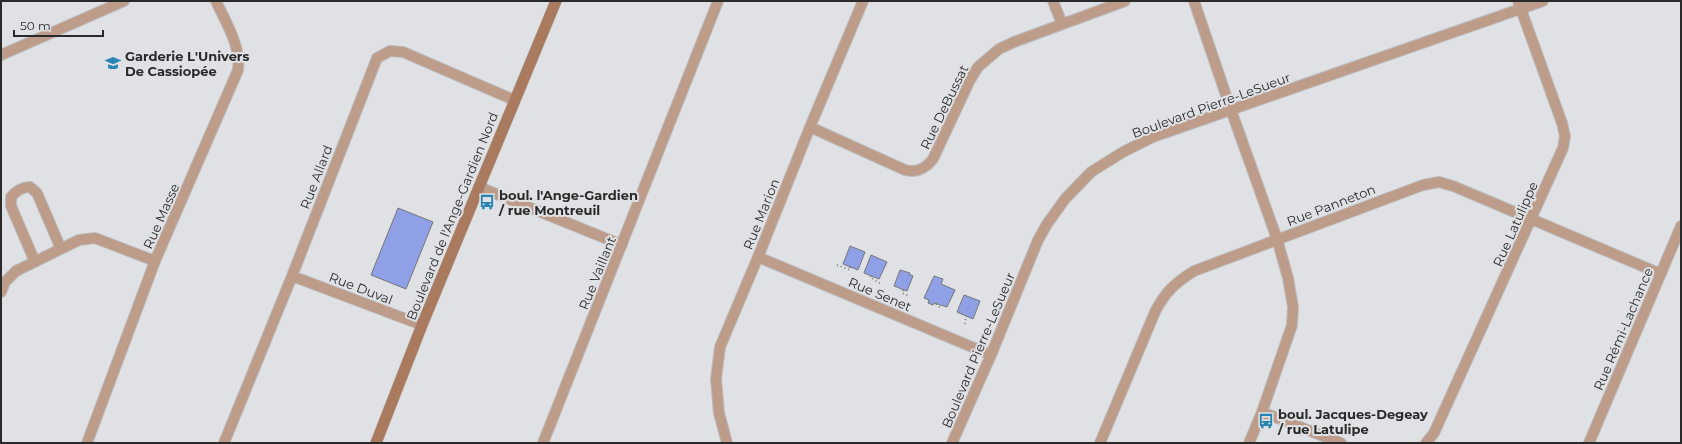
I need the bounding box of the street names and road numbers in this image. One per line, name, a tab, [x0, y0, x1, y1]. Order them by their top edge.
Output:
street label: Rue DeBussat	[917, 62, 971, 152]
street label: Boulevard Pierre-LeSueur	[1130, 69, 1292, 141]
street label: Boulevard de l'Ange-Gardien Nord	[403, 110, 501, 322]
street label: Rue Allard	[296, 143, 336, 211]
street label: Rue Marion	[740, 176, 782, 252]
street label: Rue Latulippe	[1489, 179, 1541, 269]
street label: Rue Masse	[139, 181, 183, 251]
street label: Rue Panneton	[1284, 181, 1378, 229]
street label: Rue Vaillant	[575, 234, 619, 312]
street label: Rue Rémi-Lachance	[1590, 265, 1656, 393]
street label: Rue Duval	[327, 269, 395, 307]
street label: Boulevard Pierre-LeSueur	[938, 270, 1018, 430]
street label: Rue Senet	[846, 274, 914, 314]

